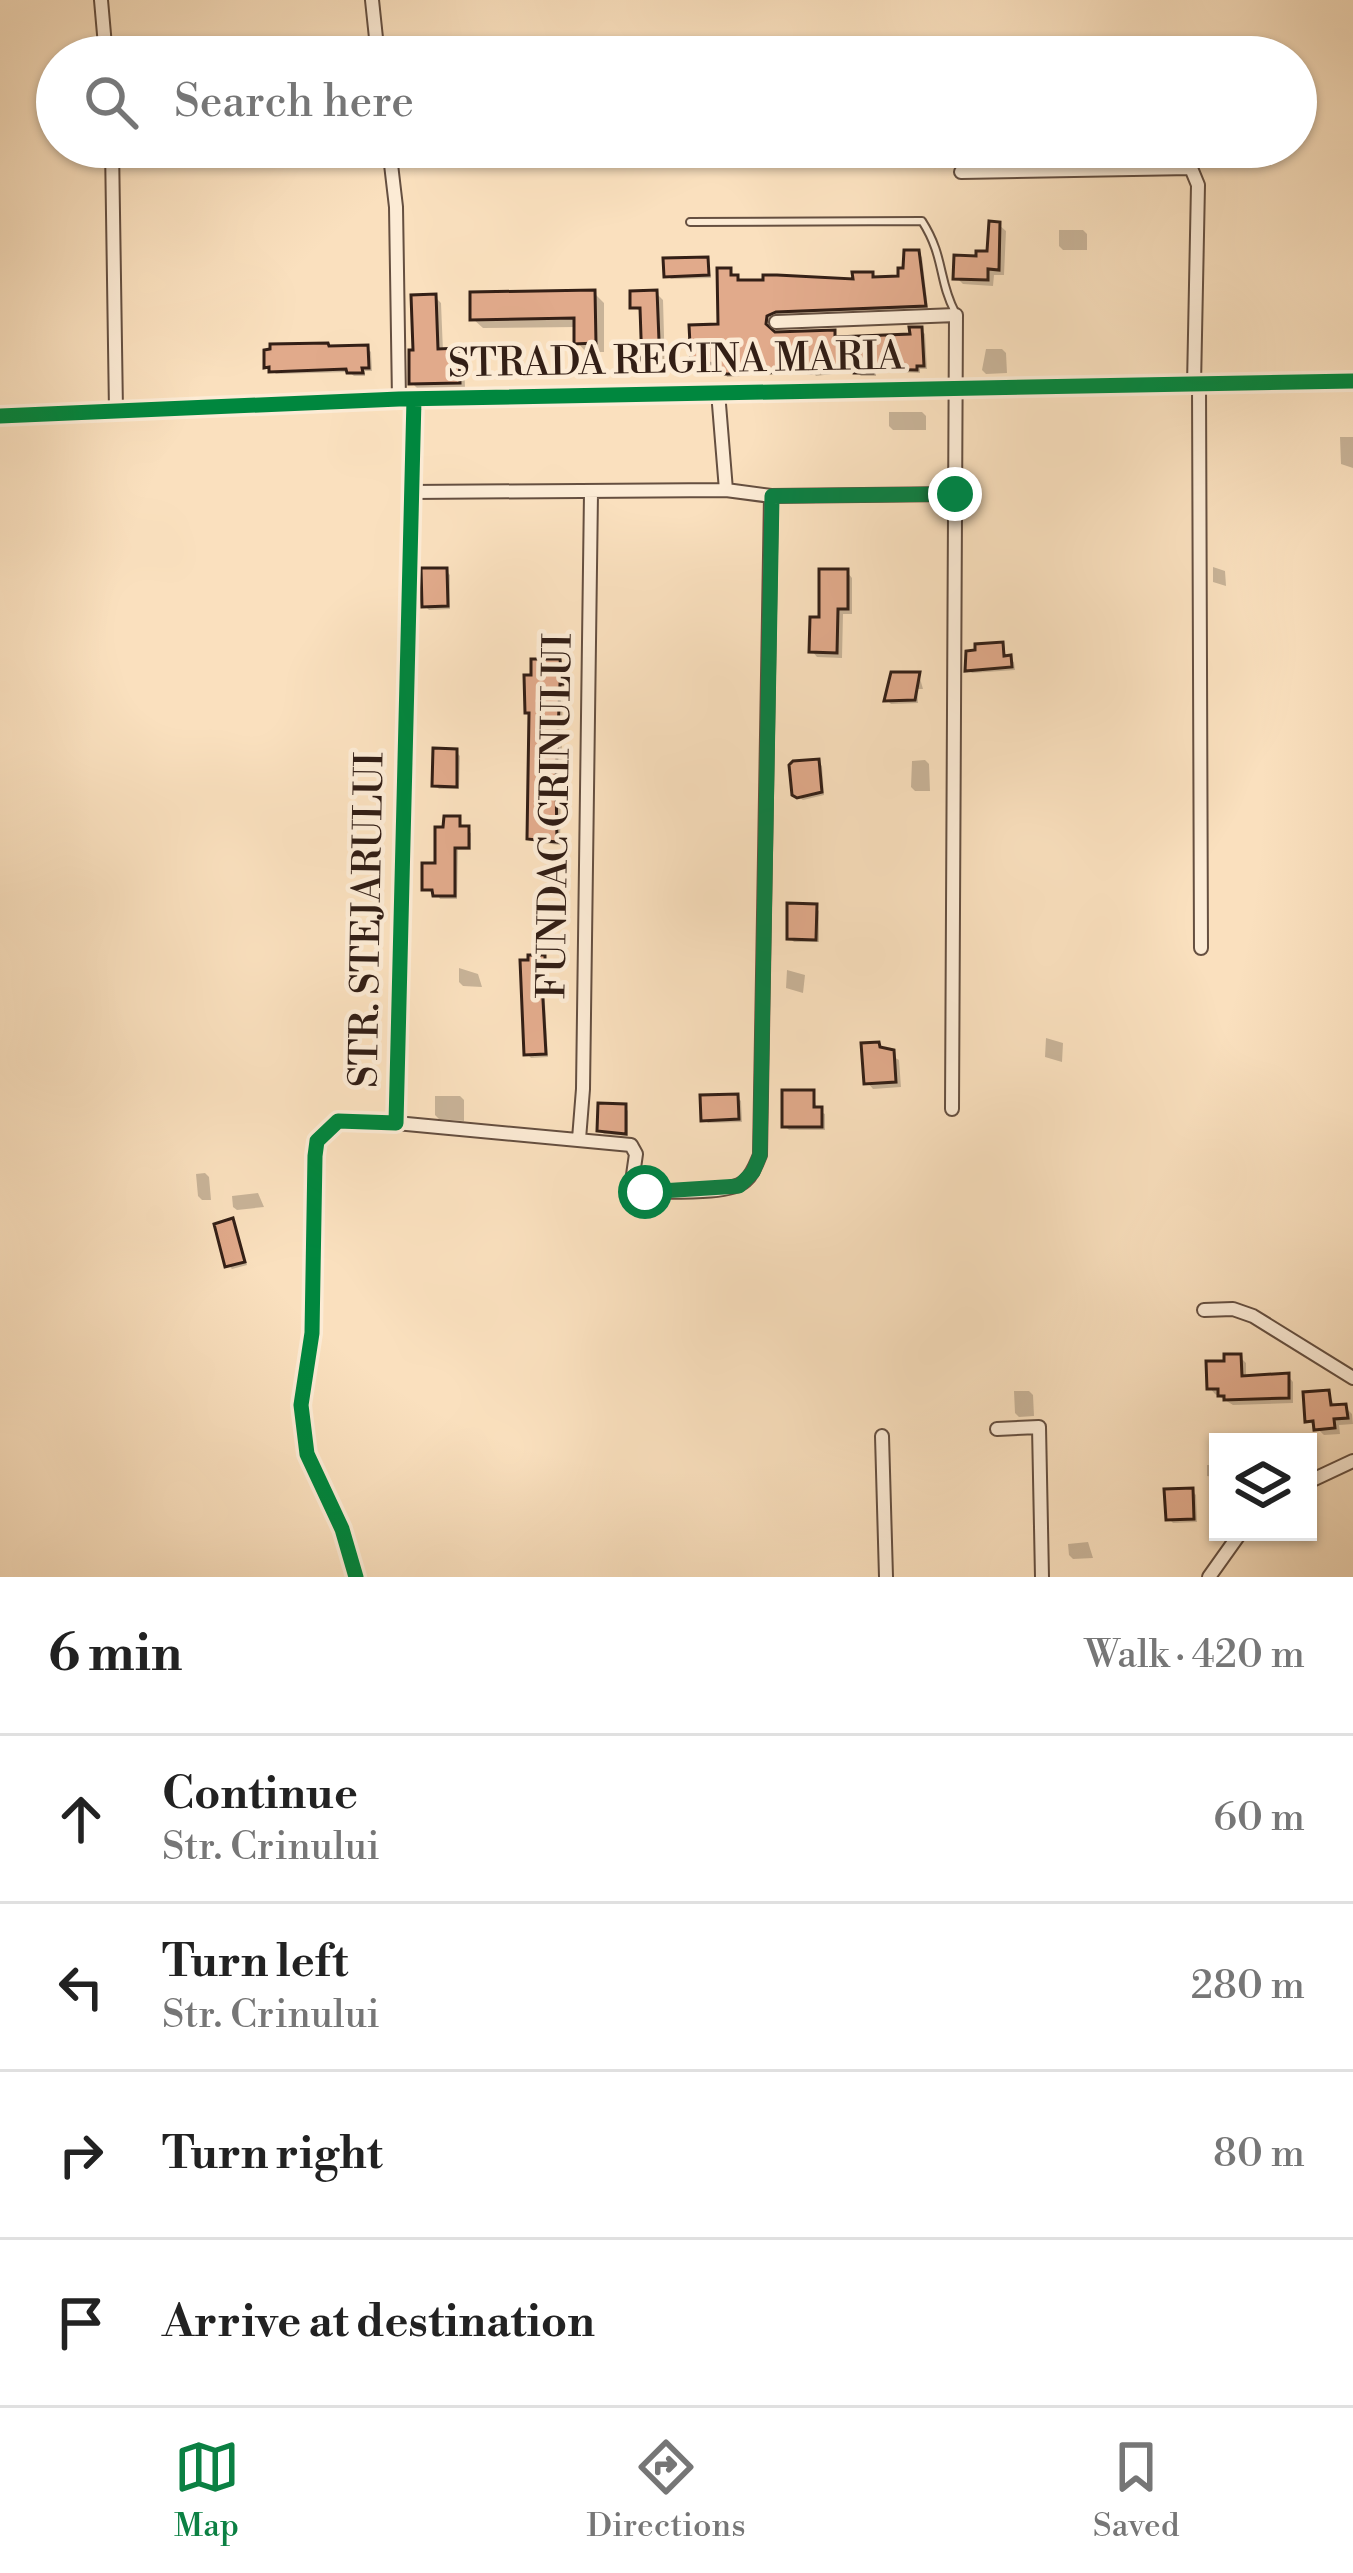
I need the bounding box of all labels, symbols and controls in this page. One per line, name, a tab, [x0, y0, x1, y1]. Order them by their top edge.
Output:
search box	[36, 36, 1317, 168]
icon: search	[78, 69, 144, 135]
text: Search here	[174, 74, 414, 131]
street label: STRADA REGINA MARIA	[447, 332, 906, 389]
route end	[928, 467, 982, 521]
street label: FUNDAC CRINULUI	[528, 633, 584, 999]
street label: STR. STEJARULUI	[341, 751, 395, 1088]
route start	[618, 1165, 672, 1219]
map controls	[1209, 1433, 1317, 1541]
button: layers	[1209, 1433, 1317, 1541]
text: 6 min	[48, 1623, 182, 1687]
text: Walk · 420 m	[1084, 1631, 1305, 1680]
text: Continue	[162, 1766, 358, 1823]
icon: ahead	[48, 1786, 114, 1852]
text: 60 m	[1213, 1794, 1305, 1843]
text: Str. Crinului	[162, 1823, 380, 1872]
text: Turn left	[162, 1934, 348, 1991]
icon: left	[48, 1954, 114, 2020]
text: 280 m	[1191, 1962, 1305, 2011]
text: Str. Crinului	[162, 1991, 380, 2040]
icon: right	[48, 2122, 114, 2188]
text: Turn right	[162, 2126, 383, 2183]
text: 80 m	[1213, 2130, 1305, 2179]
icon: arrive	[48, 2290, 114, 2356]
text: Arrive at destination	[162, 2294, 595, 2351]
tab: Map	[174, 2434, 240, 2547]
tab: Directions	[587, 2434, 746, 2547]
tab: Saved	[1093, 2434, 1179, 2547]

